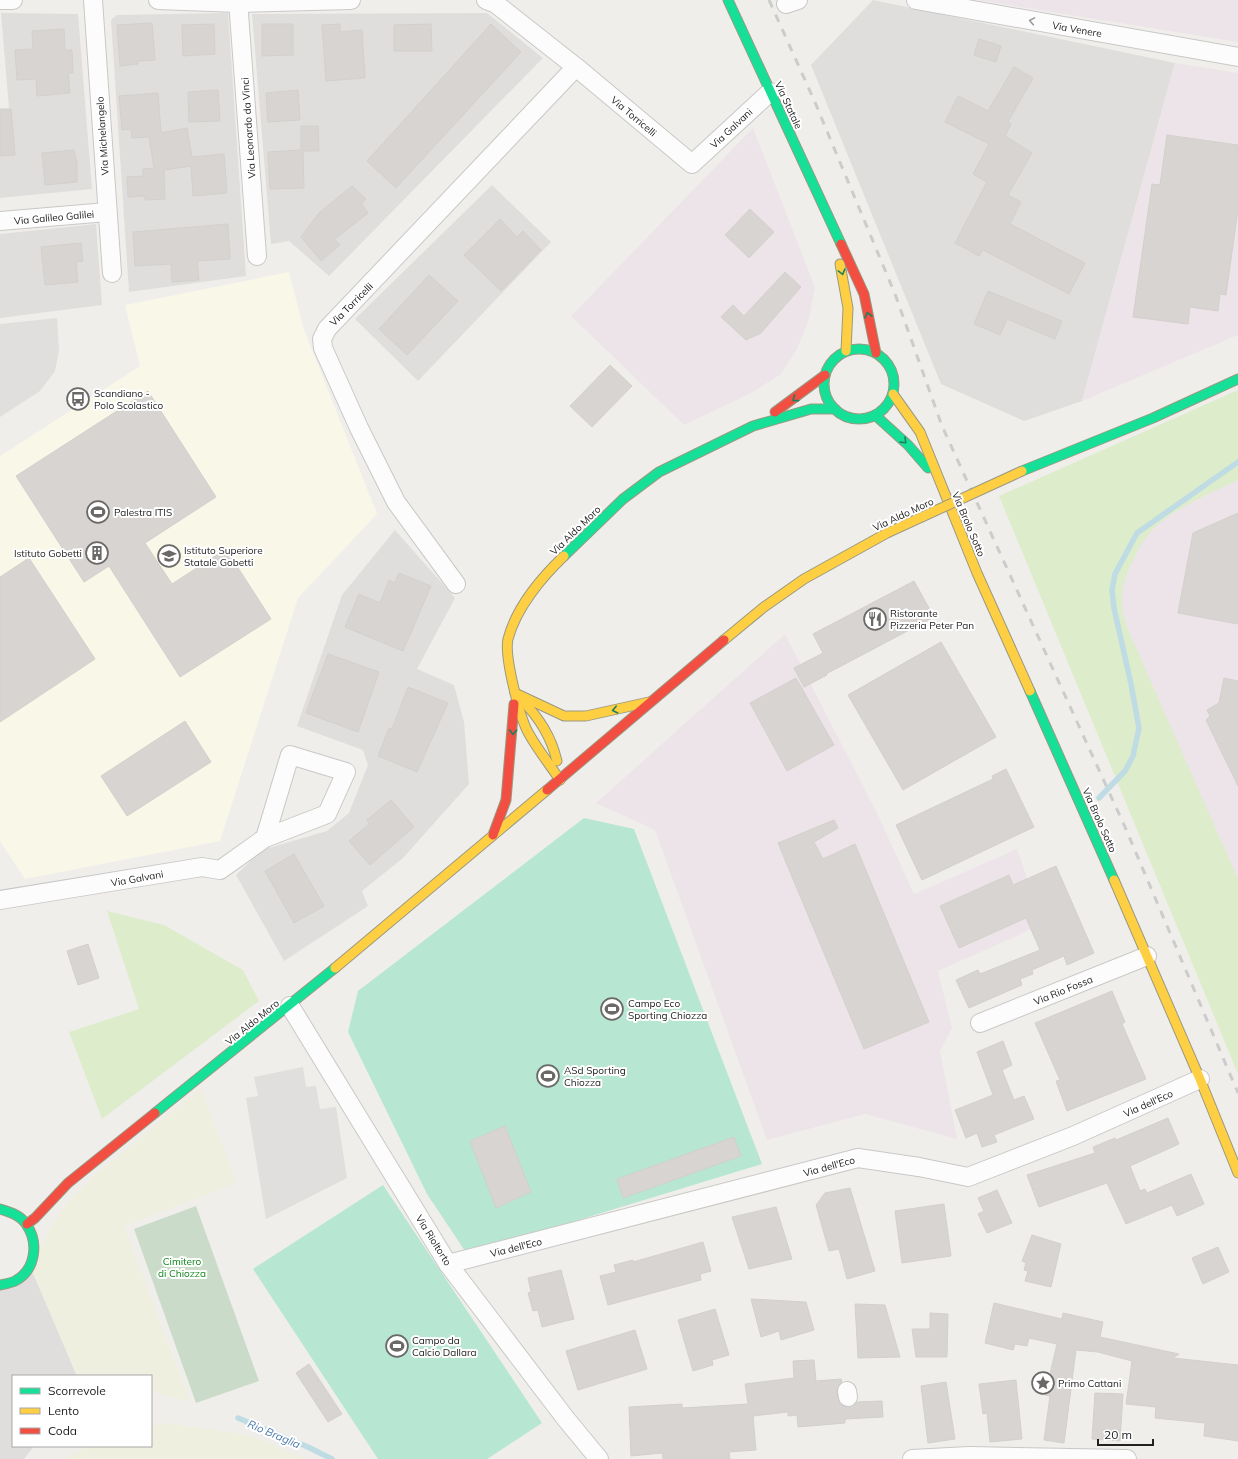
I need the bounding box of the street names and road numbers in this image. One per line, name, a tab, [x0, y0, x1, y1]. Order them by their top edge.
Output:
street label: Via Venere	[1051, 19, 1103, 40]
street label: Via Leonardo da Vinci	[238, 77, 259, 179]
street label: Via Statale	[772, 79, 805, 131]
street label: Via Torricelli	[608, 93, 659, 139]
street label: Via Michelangelo	[93, 96, 112, 176]
street label: Via Galvani	[707, 105, 755, 151]
street label: Via Galileo Galilei	[13, 208, 95, 227]
street label: Via Torricelli	[327, 280, 376, 329]
street label: Via Brolo Sotto	[949, 490, 988, 559]
street label: Via Aldo Moro	[871, 495, 936, 534]
street label: Via Aldo Moro	[547, 503, 604, 558]
street label: Via Brolo Sotto	[1080, 786, 1120, 855]
street label: Via Galvani	[110, 867, 164, 890]
street label: Via Rio Fossa	[1032, 973, 1095, 1008]
street label: Via Aldo Moro	[223, 997, 282, 1048]
street label: Via dell'Eco	[1121, 1087, 1175, 1120]
street label: Via dell'Eco	[802, 1153, 857, 1180]
street label: Via Rioltorto	[413, 1212, 454, 1268]
street label: Via dell'Eco	[489, 1235, 544, 1260]

